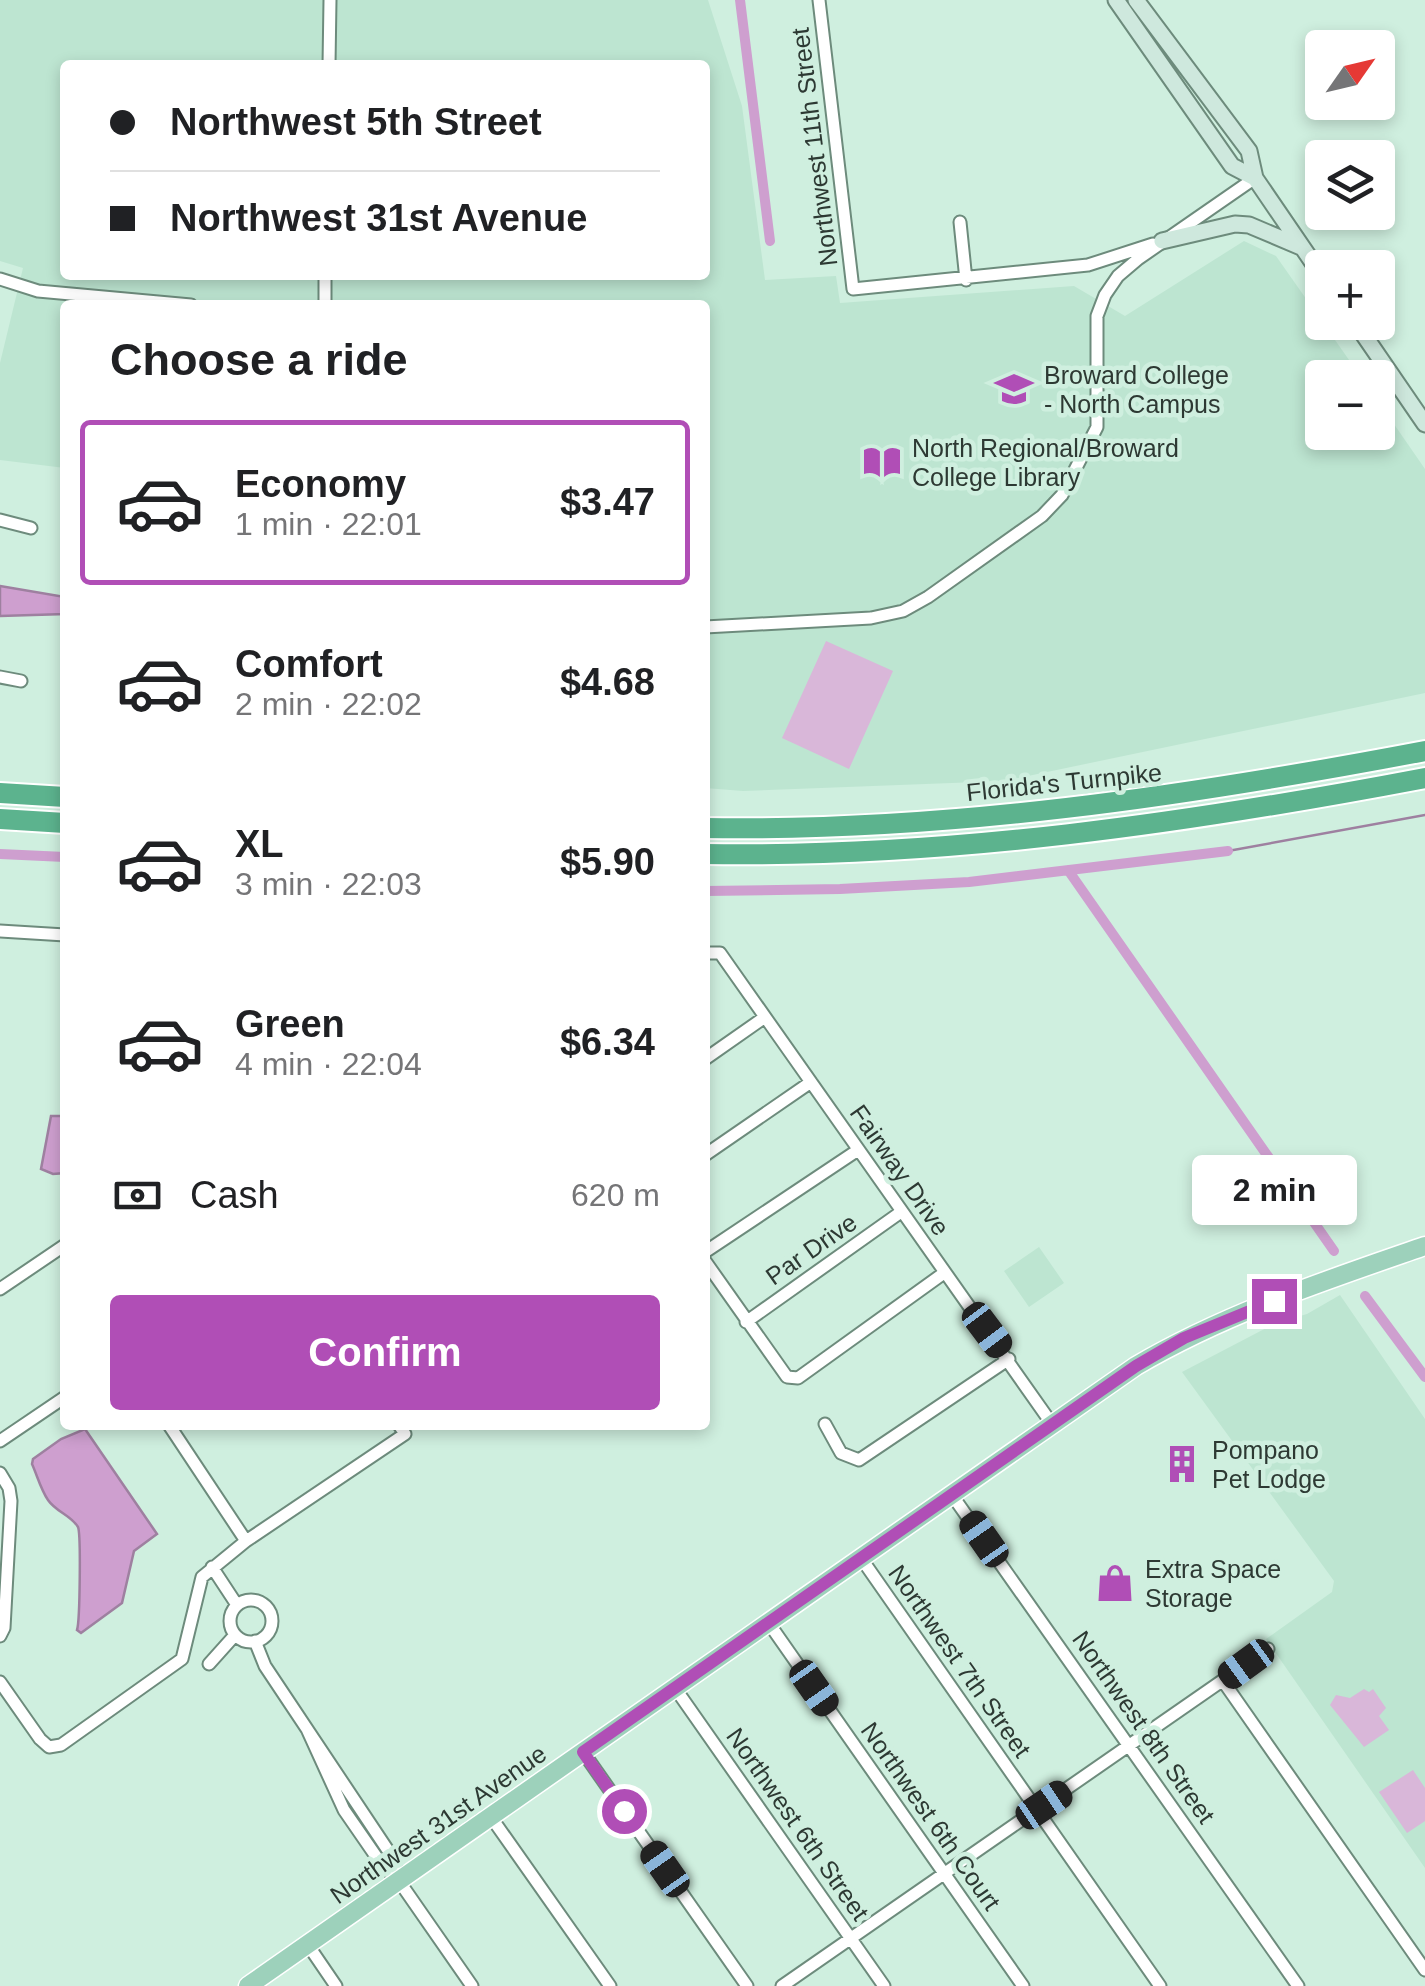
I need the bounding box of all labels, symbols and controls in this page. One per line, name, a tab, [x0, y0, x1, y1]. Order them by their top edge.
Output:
street label: Northwest 11th Street	[785, 26, 843, 268]
north arrow	[1305, 30, 1395, 120]
map controls	[1305, 30, 1395, 450]
text: Northwest 5th Street	[170, 101, 542, 143]
button: layers	[1305, 140, 1395, 230]
text: Northwest 31st Avenue	[170, 197, 587, 239]
button: +	[1305, 250, 1395, 340]
text: Choose a ride	[110, 334, 408, 385]
button: −	[1305, 360, 1395, 450]
place label: Broward College - North Campus	[1044, 361, 1229, 418]
school or university icon: Broward College - North Campus	[993, 368, 1035, 410]
place label: North Regional/Broward College Library	[912, 434, 1179, 491]
library icon: North Regional/Broward College Library	[861, 441, 903, 483]
icon: car	[115, 458, 205, 548]
text: Economy	[235, 463, 406, 505]
text: $3.47	[560, 481, 655, 523]
text: 1 min · 22:01	[235, 506, 422, 542]
icon: car	[115, 638, 205, 728]
text: Comfort	[235, 643, 383, 685]
text: $4.68	[560, 661, 655, 703]
text: 2 min · 22:02	[235, 686, 422, 722]
street label: Florida's Turnpike	[965, 758, 1163, 806]
icon: car	[115, 818, 205, 908]
text: XL	[235, 823, 284, 865]
text: $5.90	[560, 841, 655, 883]
text: 3 min · 22:03	[235, 866, 422, 902]
icon: car	[115, 998, 205, 1088]
text: Green	[235, 1003, 345, 1045]
text: $6.34	[560, 1021, 655, 1063]
text: 4 min · 22:04	[235, 1046, 422, 1082]
street label: Fairway Drive	[845, 1099, 955, 1241]
callout: 2 min	[1192, 1156, 1356, 1226]
icon: cash	[110, 1168, 165, 1223]
text: 2 min	[1233, 1172, 1316, 1208]
text: Cash	[190, 1174, 279, 1216]
text: 620 m	[571, 1177, 660, 1213]
street label: Par Drive	[760, 1208, 862, 1290]
route end	[1252, 1279, 1297, 1324]
button: Confirm	[110, 1295, 660, 1410]
car	[957, 1297, 1017, 1363]
place label: Pompano Pet Lodge	[1212, 1436, 1326, 1493]
building icon: Pompano Pet Lodge	[1161, 1443, 1203, 1485]
car	[955, 1506, 1013, 1572]
place label: Extra Space Storage	[1145, 1555, 1281, 1612]
street label: Northwest 7th Street	[883, 1560, 1037, 1762]
shop icon: Extra Space Storage	[1094, 1562, 1136, 1604]
street label: Northwest 8th Street	[1067, 1626, 1221, 1828]
car	[1213, 1634, 1279, 1694]
car	[785, 1655, 843, 1721]
street label: Northwest 6th Court	[856, 1717, 1006, 1915]
street label: Northwest 6th Street	[721, 1723, 875, 1925]
street label: Northwest 31st Avenue	[325, 1739, 551, 1909]
car	[1011, 1776, 1077, 1834]
route start	[602, 1789, 647, 1834]
car	[636, 1836, 694, 1902]

